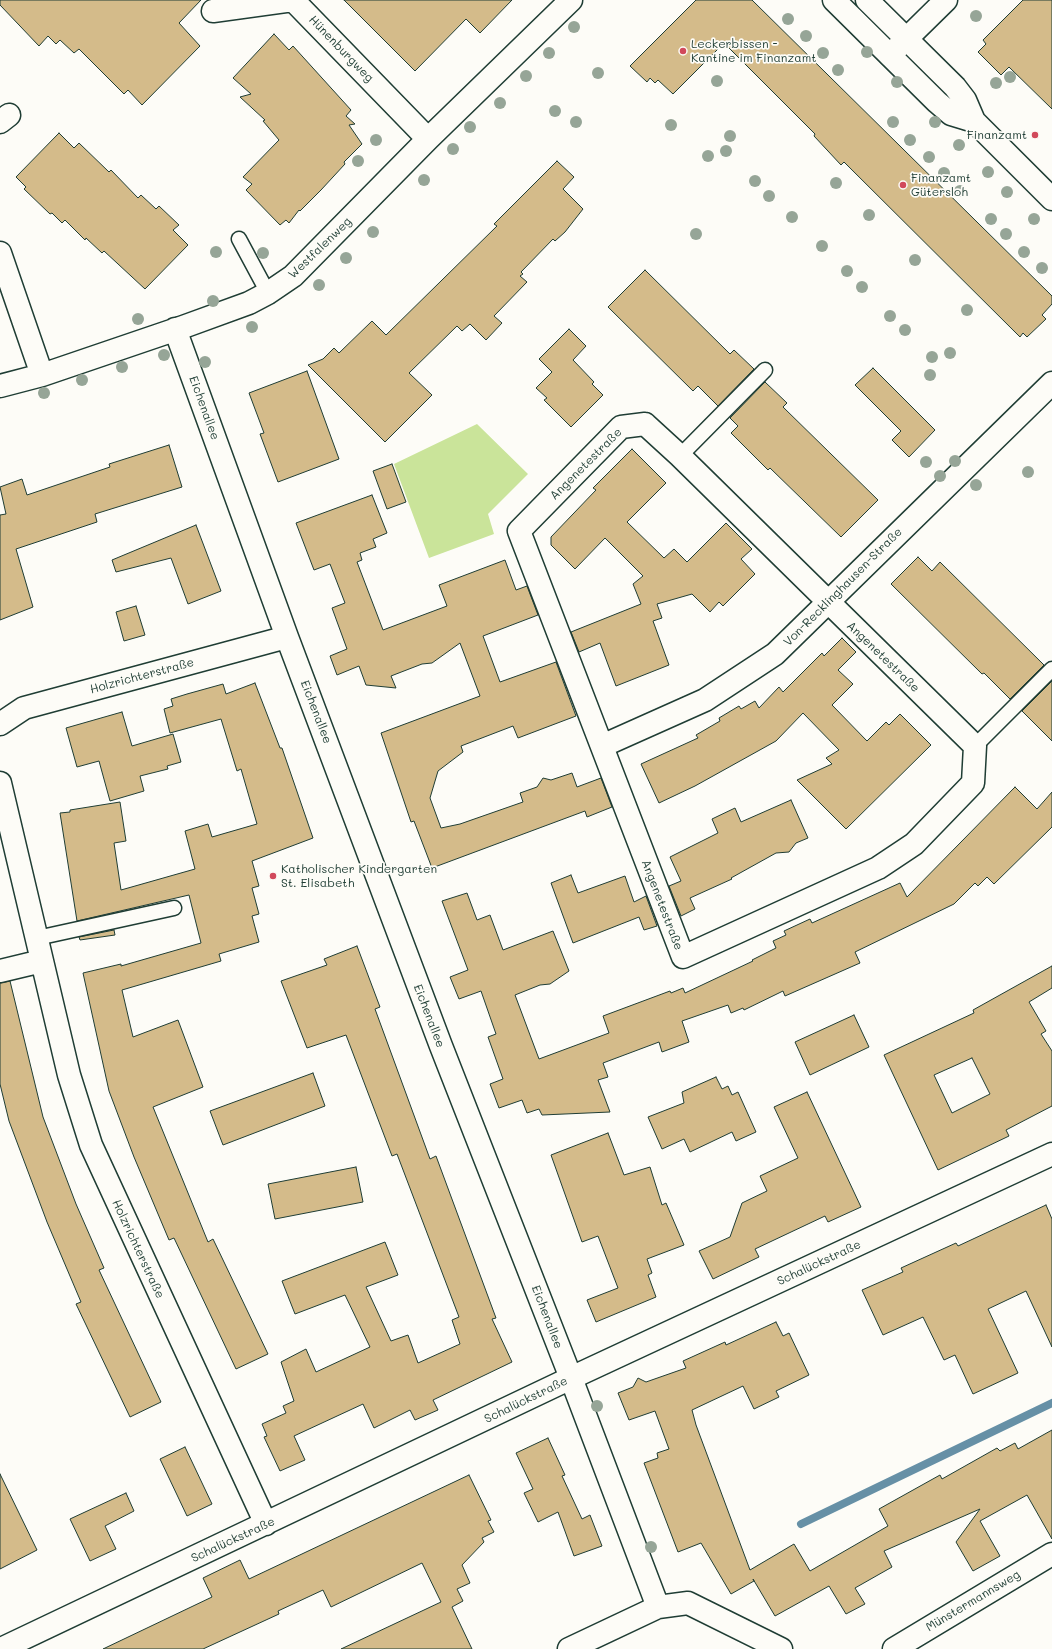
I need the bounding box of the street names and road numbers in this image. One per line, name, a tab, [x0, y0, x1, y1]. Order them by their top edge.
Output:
street label: Hünenburgweg	[306, 13, 376, 85]
street label: Westfalenweg	[286, 214, 354, 282]
street label: Eichenallee	[186, 374, 222, 442]
street label: Angenetestraße	[547, 425, 625, 503]
street label: Von-Recklinghausen-Straße	[781, 525, 905, 649]
street label: Angenetestraße	[844, 619, 922, 695]
street label: Holzrichterstraße	[88, 655, 196, 697]
street label: Eichenallee	[297, 678, 335, 746]
street label: Angenetestraße	[638, 858, 686, 952]
street label: Eichenallee	[410, 982, 448, 1050]
street label: Holzrichterstraße	[109, 1197, 167, 1301]
street label: Schalückstraße	[775, 1237, 863, 1289]
street label: Eichenallee	[528, 1283, 566, 1351]
street label: Schalückstraße	[482, 1374, 570, 1426]
street label: Schalückstraße	[189, 1514, 277, 1566]
street label: Münstermannsweg	[923, 1567, 1023, 1635]

